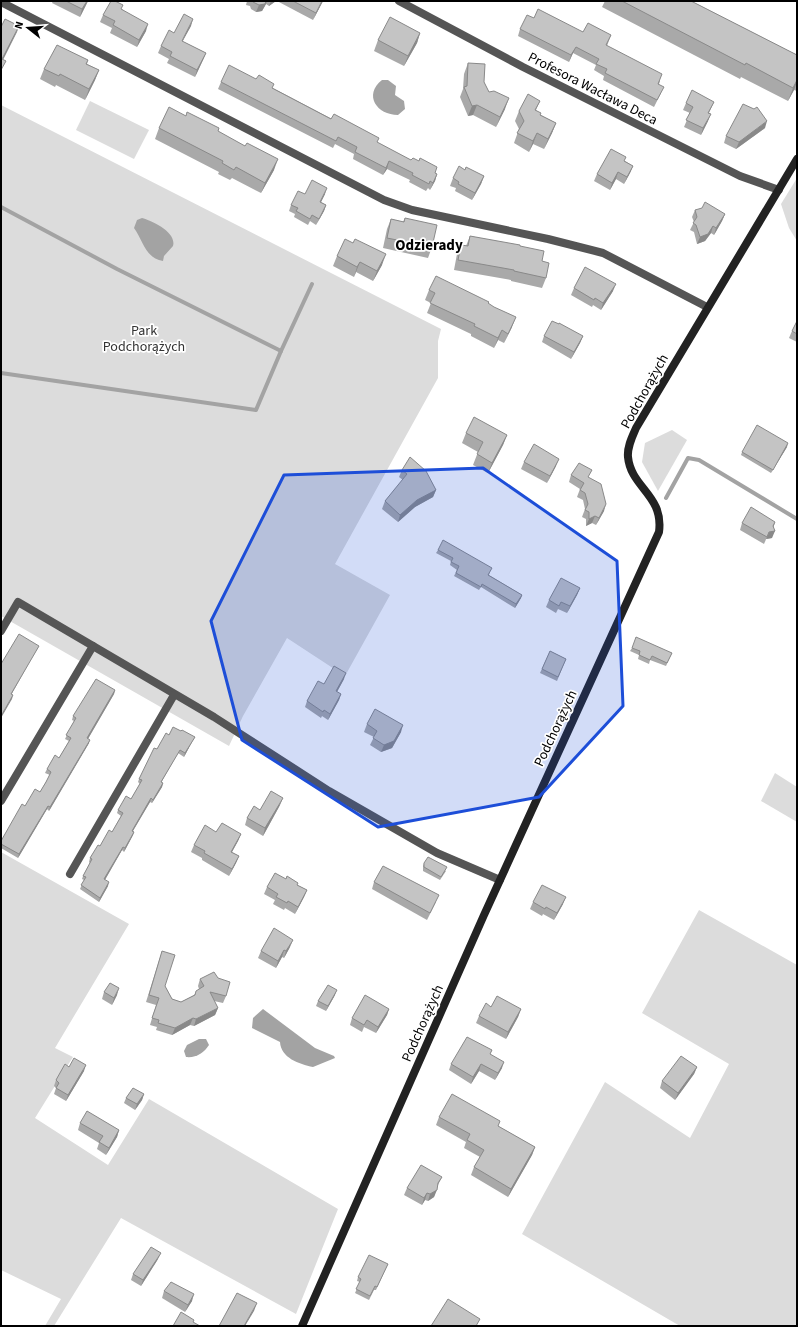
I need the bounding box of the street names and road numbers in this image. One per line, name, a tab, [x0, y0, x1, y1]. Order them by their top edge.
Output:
street label: Profesora Wacława Deca	[524, 48, 661, 130]
street label: Podchorążych	[616, 351, 674, 432]
street label: Podchorążych	[529, 687, 582, 770]
street label: Podchorążych	[397, 982, 449, 1065]

